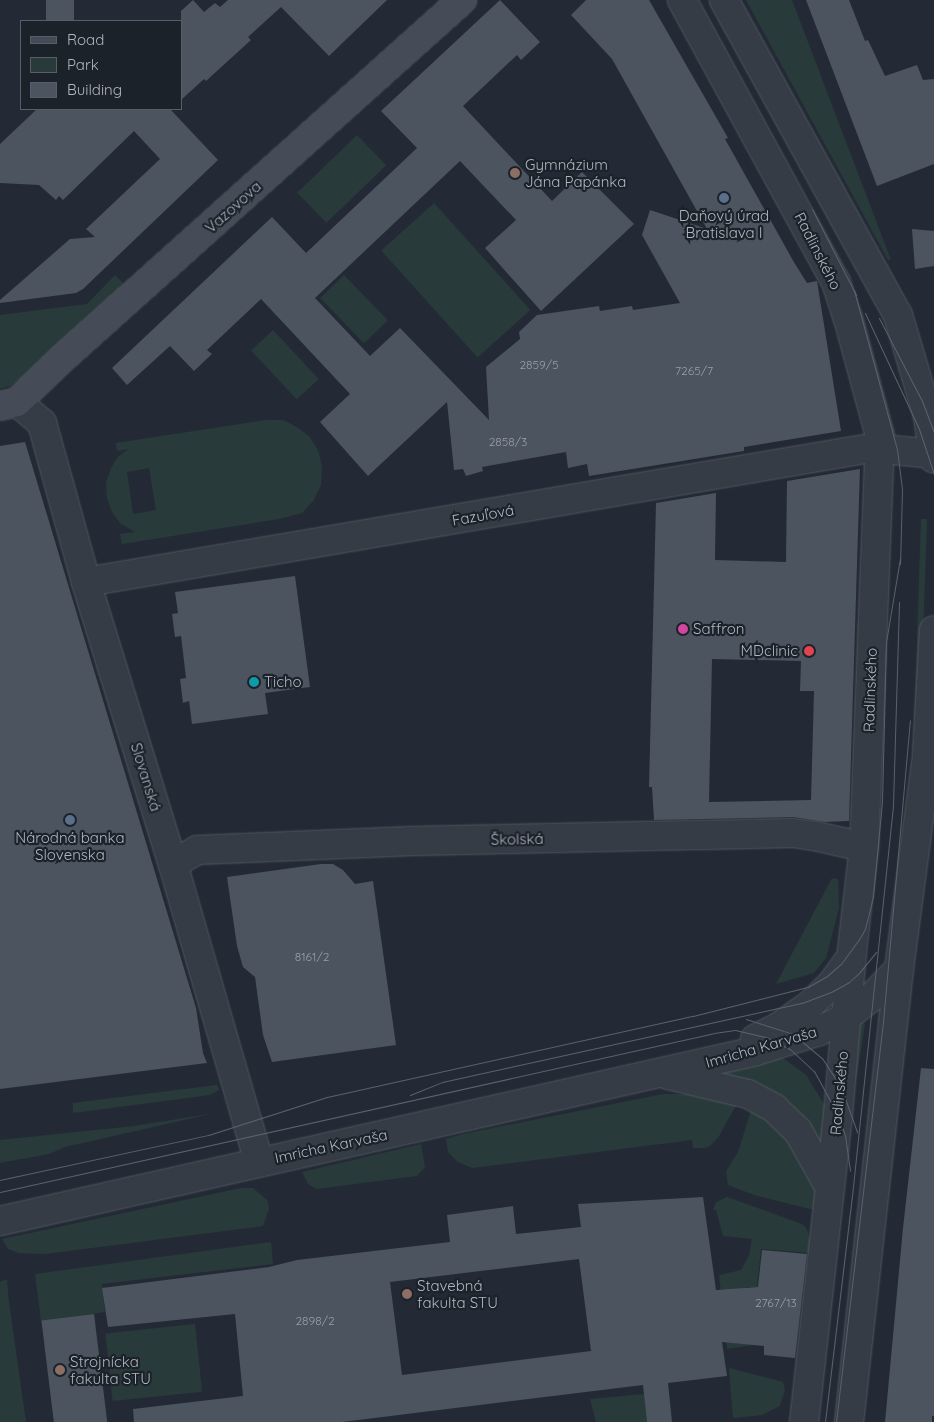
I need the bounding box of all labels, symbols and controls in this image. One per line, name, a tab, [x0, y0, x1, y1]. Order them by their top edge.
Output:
legend	[20, 20, 182, 110]
text: Road	[67, 30, 104, 49]
text: Park	[67, 55, 99, 74]
text: Building	[67, 80, 122, 99]
place label: Gymnázium Jána Papánka	[525, 155, 626, 190]
marker: Gymnázium Jána Papánka	[509, 167, 521, 179]
street label: Vazovova	[201, 177, 265, 237]
marker: Daňový úrad Bratislava I	[718, 192, 730, 204]
place label: Daňový úrad Bratislava I	[679, 206, 769, 241]
street label: Radlinského	[791, 209, 845, 293]
house number: 2859/5	[519, 358, 559, 372]
house number: 7265/7	[675, 364, 713, 378]
house number: 2858/3	[489, 435, 527, 449]
street label: Fazuľová	[451, 501, 515, 529]
place label: Saffron	[693, 620, 744, 638]
marker: Saffron	[677, 623, 689, 635]
place label: MDclinic	[741, 642, 798, 660]
marker: MDclinic	[802, 644, 816, 658]
street label: Radlinského	[860, 648, 880, 732]
place label: Ticho	[264, 673, 302, 691]
marker: Ticho	[248, 676, 260, 688]
street label: Slovanská	[127, 741, 165, 813]
marker: Národná banka Slovenska	[64, 814, 76, 826]
place label: Národná banka Slovenska	[15, 828, 125, 863]
street label: Školská	[490, 830, 544, 848]
house number: 8161/2	[295, 950, 329, 964]
street label: Imricha Karvaša	[703, 1023, 819, 1071]
street label: Radlinského	[826, 1050, 852, 1136]
street label: Imricha Karvaša	[273, 1125, 389, 1167]
place label: Stavebná fakulta STU	[417, 1276, 498, 1311]
marker: Stavebná fakulta STU	[401, 1288, 413, 1300]
house number: 2767/13	[755, 1296, 797, 1310]
house number: 2898/2	[295, 1314, 335, 1328]
place label: Strojnícka fakulta STU	[70, 1352, 151, 1387]
marker: Strojnícka fakulta STU	[54, 1364, 66, 1376]

